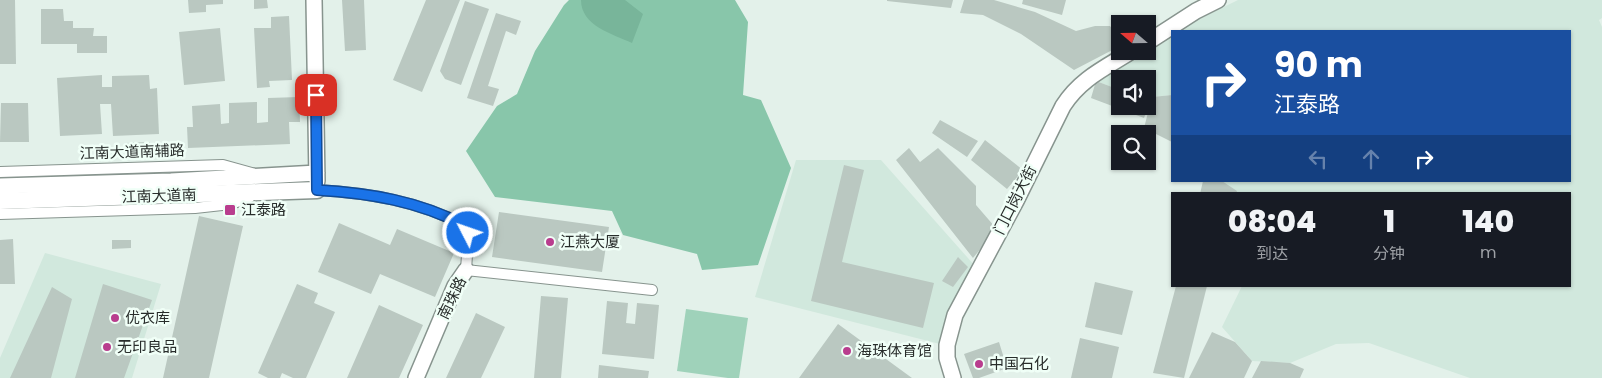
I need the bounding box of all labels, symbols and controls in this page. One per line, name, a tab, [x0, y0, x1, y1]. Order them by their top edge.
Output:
north arrow	[1111, 15, 1156, 60]
map controls	[1111, 15, 1156, 170]
text: 90 m	[1274, 40, 1363, 89]
icon: right	[1191, 50, 1256, 115]
button: sound	[1111, 70, 1156, 115]
pin	[295, 74, 337, 116]
icon: arrive	[302, 81, 330, 109]
text: 江泰路	[1274, 89, 1340, 120]
button: search	[1111, 125, 1156, 170]
street label: 江南大道南辅路	[79, 139, 185, 164]
icon: left	[1304, 145, 1332, 173]
icon: ahead	[1357, 145, 1385, 173]
icon: right	[1410, 145, 1438, 173]
street label: 门口岗大街	[988, 162, 1041, 238]
street label: 江南大道南	[121, 184, 197, 207]
place label: 江泰路	[241, 199, 286, 220]
text: 08:04	[1228, 200, 1317, 243]
text: 1	[1384, 200, 1395, 243]
text: 140	[1462, 200, 1514, 243]
marker: 江泰路	[223, 203, 237, 217]
position arrow	[441, 206, 493, 258]
place label: 江燕大厦	[560, 231, 620, 252]
marker: 江燕大厦	[544, 236, 556, 248]
text: m	[1480, 241, 1496, 264]
text: 到达	[1256, 242, 1288, 265]
text: 分钟	[1373, 242, 1405, 265]
street label: 南珠路	[432, 273, 471, 323]
place label: 优衣库	[125, 307, 170, 328]
marker: 优衣库	[109, 312, 121, 324]
place label: 无印良品	[117, 336, 177, 357]
place label: 海珠体育馆	[857, 340, 932, 361]
marker: 无印良品	[101, 341, 113, 353]
marker: 海珠体育馆	[841, 345, 853, 357]
place label: 中国石化	[989, 353, 1049, 374]
marker: 中国石化	[973, 358, 985, 370]

